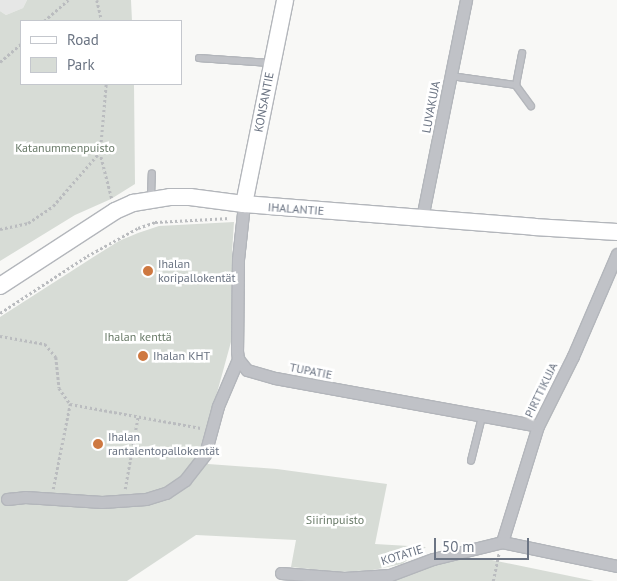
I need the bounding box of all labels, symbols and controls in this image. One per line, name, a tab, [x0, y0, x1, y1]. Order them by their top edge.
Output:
legend	[20, 20, 182, 85]
text: Road	[67, 30, 99, 49]
text: Park	[67, 55, 95, 74]
street label: KONSANTIE	[251, 71, 277, 133]
street label: LUVAKUJA	[419, 80, 443, 134]
park label: Katanummenpuisto	[15, 141, 115, 155]
street label: IHALANTIE	[267, 200, 325, 218]
place label: Ihalan koripallokentät	[158, 257, 236, 285]
marker: Ihalan koripallokentät	[142, 265, 154, 277]
park label: Ihalan kenttä	[104, 330, 172, 344]
place label: Ihalan KHT	[153, 349, 210, 363]
marker: Ihalan KHT	[137, 350, 149, 362]
street label: TUPATIE	[288, 360, 334, 382]
street label: PIRTTIKUJA	[522, 360, 560, 420]
place label: Ihalan rantalentopallokentät	[108, 430, 219, 458]
marker: Ihalan rantalentopallokentät	[92, 438, 104, 450]
park label: Siirinpuisto	[306, 513, 364, 527]
scale bar	[437, 528, 532, 560]
text: 50 m	[442, 537, 475, 556]
street label: KOTATIE	[379, 542, 425, 568]

